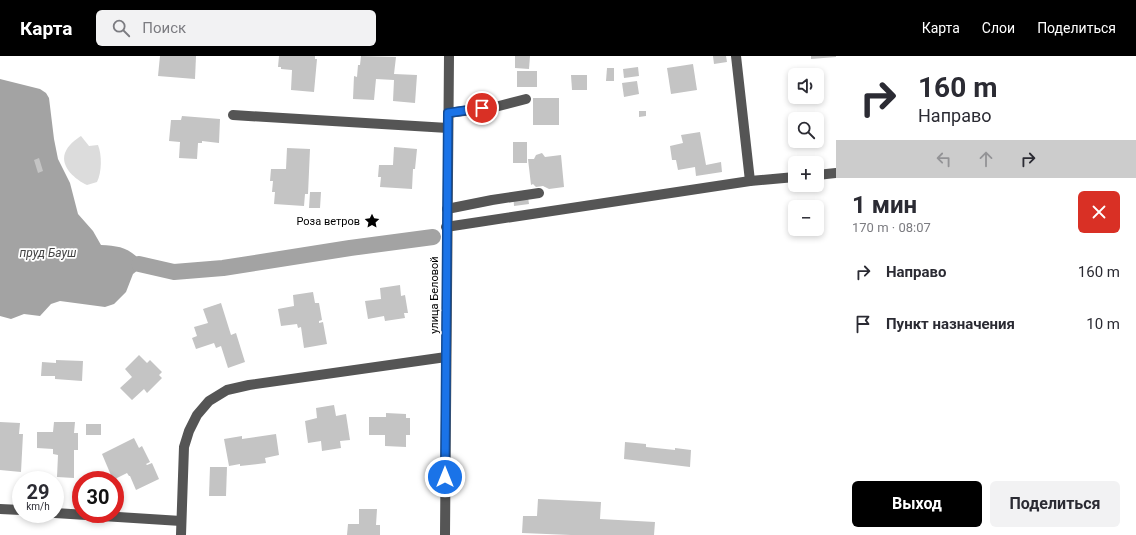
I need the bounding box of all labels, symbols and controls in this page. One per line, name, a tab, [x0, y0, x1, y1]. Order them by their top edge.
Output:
search box	[96, 10, 376, 46]
text: Карта	[20, 17, 72, 40]
icon: search	[110, 17, 132, 39]
text: Поиск	[142, 19, 186, 37]
text: Карта	[922, 20, 960, 36]
text: Слои	[982, 20, 1015, 36]
text: Поделиться	[1037, 20, 1116, 36]
map controls	[788, 68, 824, 236]
button: sound	[788, 68, 824, 104]
text: 160 m	[918, 71, 997, 104]
icon: right	[852, 72, 904, 124]
pin	[465, 91, 499, 125]
icon: arrive	[471, 97, 493, 119]
text: Направо	[918, 105, 991, 126]
button: search	[788, 112, 824, 148]
icon: left	[933, 148, 955, 170]
icon: ahead	[975, 148, 997, 170]
icon: right	[1017, 148, 1039, 170]
button: +	[788, 156, 824, 192]
text: 1 мин	[852, 191, 917, 219]
button: close	[1078, 191, 1120, 233]
button: −	[788, 200, 824, 236]
place icon: Роза ветров	[363, 212, 381, 230]
place label: Роза ветров	[296, 215, 360, 228]
text: 170 m · 08:07	[852, 220, 931, 235]
water label: пруд Бауш	[20, 246, 77, 260]
street label: улица Беловой	[428, 256, 441, 334]
icon: right	[852, 261, 874, 283]
text: Направо	[886, 263, 947, 281]
text: 160 m	[1078, 263, 1120, 281]
icon: arrive	[852, 313, 874, 335]
text: Пункт назначения	[886, 315, 1015, 333]
text: 10 m	[1086, 315, 1120, 333]
position arrow	[424, 456, 466, 498]
speed limit sign: 30	[72, 471, 124, 523]
text: 29	[27, 480, 49, 504]
button: Выход	[852, 481, 982, 527]
button: Поделиться	[990, 481, 1120, 527]
text: km/h	[26, 501, 50, 512]

